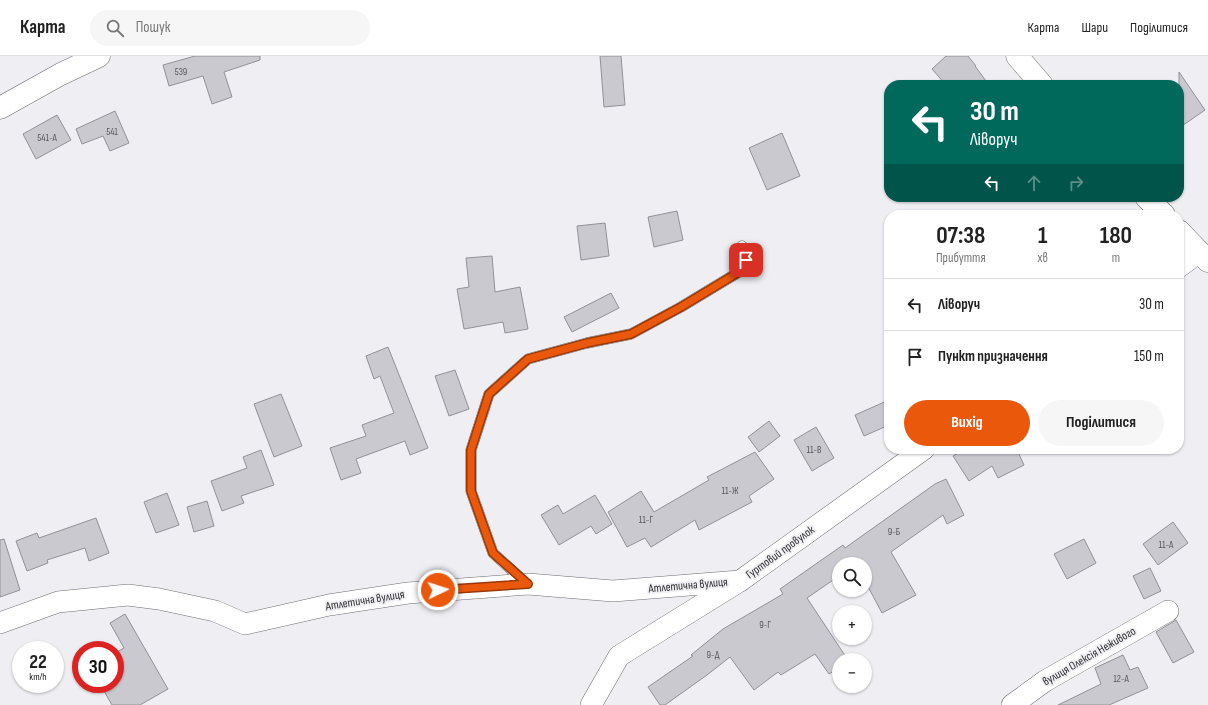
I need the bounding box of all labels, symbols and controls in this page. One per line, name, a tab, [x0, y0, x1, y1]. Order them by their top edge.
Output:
search box	[90, 10, 370, 46]
text: Карта	[20, 16, 66, 39]
icon: search	[104, 17, 126, 39]
text: Пошук	[136, 18, 170, 37]
text: Карта	[1028, 19, 1059, 36]
text: Шари	[1081, 19, 1108, 36]
text: Поділитися	[1130, 19, 1188, 36]
house number: 539	[175, 66, 187, 78]
text: 30 m	[970, 95, 1019, 128]
icon: left	[904, 96, 956, 148]
house number: 541	[106, 126, 118, 138]
text: Ліворуч	[970, 129, 1017, 150]
house number: 541-А	[37, 132, 57, 144]
icon: left	[981, 172, 1003, 194]
icon: ahead	[1023, 172, 1045, 194]
icon: right	[1065, 172, 1087, 194]
text: 07:38	[936, 221, 985, 250]
text: 1	[1038, 221, 1047, 250]
text: 180	[1100, 221, 1132, 250]
pin	[729, 243, 763, 277]
icon: arrive	[735, 249, 757, 271]
text: Прибуття	[936, 250, 986, 266]
text: хв	[1038, 250, 1048, 266]
text: m	[1112, 250, 1120, 266]
icon: left	[904, 294, 926, 316]
text: Ліворуч	[938, 295, 980, 314]
text: 30 m	[1139, 295, 1164, 314]
icon: arrive	[904, 346, 926, 368]
text: Пункт призначення	[938, 347, 1048, 366]
text: 150 m	[1134, 347, 1164, 366]
button: Вихід	[904, 400, 1030, 446]
button: Поділитися	[1038, 400, 1164, 446]
house number: 11-В	[806, 444, 822, 456]
house number: 11-Ж	[721, 485, 739, 497]
house number: 11-Г	[639, 514, 654, 526]
street label: Гуртовий провулок	[743, 522, 818, 582]
house number: 9-Б	[888, 526, 901, 538]
house number: 11-А	[1159, 539, 1174, 551]
map controls	[832, 557, 872, 693]
button: search	[832, 557, 872, 597]
position arrow	[417, 569, 459, 611]
street label: Атлетична вулиця	[647, 575, 729, 597]
street label: Атлетична вулиця	[324, 587, 406, 614]
button: +	[832, 605, 872, 645]
house number: 9-Г	[759, 619, 771, 631]
street label: вулиця Олексія Неживого	[1040, 624, 1139, 689]
speed limit sign: 30	[72, 641, 124, 693]
house number: 9-Д	[707, 649, 720, 661]
text: 22	[29, 650, 47, 674]
button: −	[832, 653, 872, 693]
text: km/h	[29, 671, 47, 683]
house number: 12-А	[1113, 673, 1129, 685]

